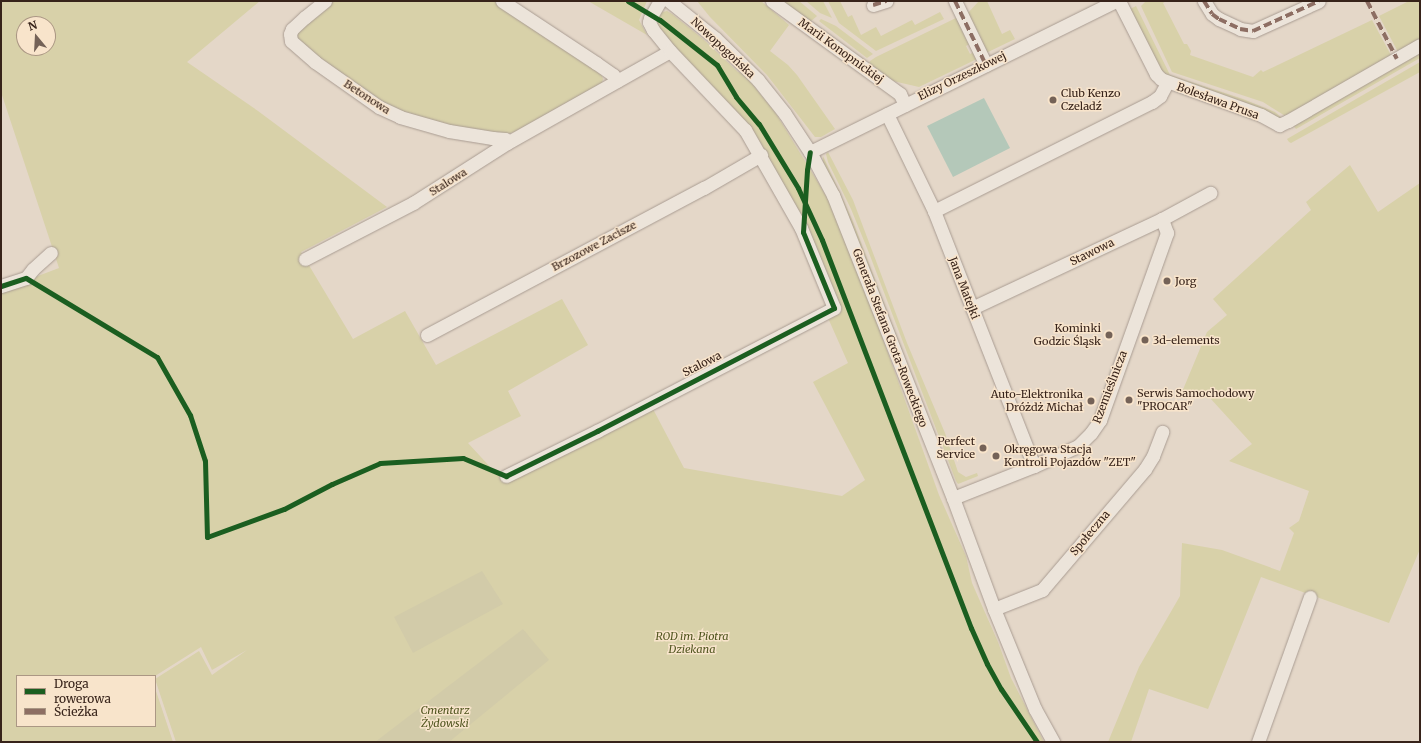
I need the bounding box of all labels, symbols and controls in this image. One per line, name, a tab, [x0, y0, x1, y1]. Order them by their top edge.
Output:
street label: Nowopogońska	[688, 15, 758, 81]
north arrow	[16, 16, 56, 56]
street label: Marii Konopnickiej	[796, 16, 886, 86]
text: N	[26, 18, 39, 34]
street label: Elizy Orzeszkowej	[916, 49, 1008, 103]
street label: Betonowa	[341, 77, 393, 117]
street label: Bolesława Prusa	[1175, 80, 1261, 122]
place label: Club Kenzo Czeladź	[1061, 87, 1120, 113]
marker: Club Kenzo Czeladź	[1048, 95, 1058, 105]
street label: Stalowa	[427, 165, 469, 199]
street label: Brzozowe Zacisze	[549, 218, 639, 274]
street label: Stawowa	[1068, 236, 1116, 268]
street label: Generała Stefana Grota-Roweckiego	[850, 247, 930, 429]
street label: Jana Matejki	[946, 255, 982, 321]
place label: Jorg	[1175, 274, 1196, 288]
marker: Jorg	[1162, 276, 1172, 286]
place label: Kominki Godzic Śląsk	[1034, 322, 1101, 348]
marker: Kominki Godzic Śląsk	[1104, 330, 1114, 340]
place label: 3d-elements	[1153, 333, 1220, 347]
marker: 3d-elements	[1140, 335, 1150, 345]
street label: Stalowa	[680, 349, 724, 379]
street label: Rzemieślnicza	[1090, 349, 1130, 425]
place label: Serwis Samochodowy "PROCAR"	[1137, 387, 1254, 413]
place label: Auto-Elektronika Dróżdż Michał	[991, 388, 1083, 414]
marker: Serwis Samochodowy "PROCAR"	[1124, 395, 1134, 405]
marker: Auto-Elektronika Dróżdż Michał	[1086, 396, 1096, 406]
place label: Perfect Service	[936, 435, 975, 461]
marker: Perfect Service	[978, 443, 988, 453]
place label: Okręgowa Stacja Kontroli Pojazdów "ZET"	[1004, 443, 1136, 469]
marker: Okręgowa Stacja Kontroli Pojazdów "ZET"	[991, 451, 1001, 461]
street label: Społeczna	[1067, 508, 1113, 558]
park label: ROD im. Piotra Dziekana	[655, 630, 729, 656]
legend	[16, 675, 156, 727]
text: Droga rowerowa	[54, 676, 111, 706]
text: Ścieżka	[54, 704, 98, 719]
park label: Cmentarz Żydowski	[420, 704, 470, 730]

